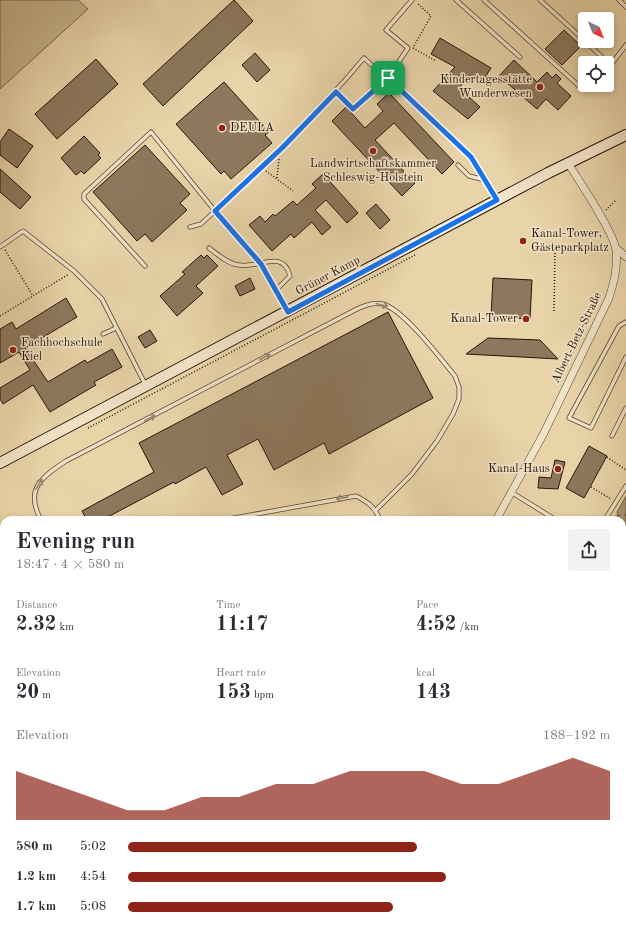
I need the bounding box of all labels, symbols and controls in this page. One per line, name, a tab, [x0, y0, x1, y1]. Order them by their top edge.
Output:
north arrow	[578, 12, 614, 48]
map controls	[578, 12, 614, 92]
button: locate	[578, 56, 614, 92]
pin	[371, 61, 405, 95]
icon: arrive	[377, 67, 399, 89]
place label: Kindertagesstätte Wunderwesen	[440, 74, 533, 100]
marker: Kindertagesstätte Wunderwesen	[535, 82, 545, 92]
place label: DEULA	[230, 122, 274, 134]
marker: DEULA	[217, 123, 227, 133]
marker: Landwirtschaftskammer Schleswig-Holstein	[368, 146, 378, 156]
place label: Landwirtschaftskammer Schleswig-Holstein	[310, 158, 436, 184]
place label: Kanal-Tower, Gästeparkplatz	[531, 228, 609, 254]
marker: Kanal-Tower, Gästeparkplatz	[518, 236, 528, 246]
street label: Grüner Kamp	[294, 254, 362, 298]
street label: Albert-Betz-Straße	[550, 290, 604, 385]
one-way arrow	[375, 302, 388, 309]
place label: Kanal-Tower	[450, 313, 518, 325]
marker: Kanal-Tower	[521, 314, 531, 324]
place label: Fachhochschule Kiel	[21, 337, 103, 363]
marker: Fachhochschule Kiel	[8, 345, 18, 355]
one-way arrow	[259, 353, 271, 360]
one-way arrow	[144, 413, 156, 421]
place label: Kanal-Haus	[488, 463, 550, 475]
marker: Kanal-Haus	[553, 464, 563, 474]
one-way arrow	[36, 478, 44, 490]
one-way arrow	[336, 494, 349, 502]
button: share	[568, 529, 610, 571]
text: Evening run	[16, 531, 135, 553]
text: 18:47 · 4 × 580 m	[16, 558, 124, 571]
text: Distance	[16, 600, 57, 611]
text: Time	[216, 600, 241, 611]
text: Pace	[416, 600, 438, 611]
text: 2.32	[16, 615, 56, 635]
text: 11:17	[216, 615, 268, 635]
text: 4:52	[416, 615, 456, 635]
text: km	[56, 622, 74, 633]
text: /km	[456, 622, 479, 633]
text: Elevation	[16, 668, 61, 679]
text: Heart rate	[216, 668, 265, 679]
text: kcal	[416, 668, 435, 679]
text: 20	[16, 683, 39, 703]
text: 153	[216, 683, 251, 703]
text: 143	[416, 683, 451, 703]
text: m	[39, 690, 51, 701]
text: bpm	[251, 690, 274, 701]
text: Elevation	[16, 729, 69, 742]
text: 188–192 m	[543, 729, 610, 742]
text: 580 m	[16, 840, 53, 853]
text: 5:02	[80, 840, 106, 853]
text: 1.2 km	[16, 870, 56, 883]
text: 4:54	[80, 870, 106, 883]
text: 1.7 km	[16, 900, 56, 913]
text: 5:08	[80, 900, 106, 913]

